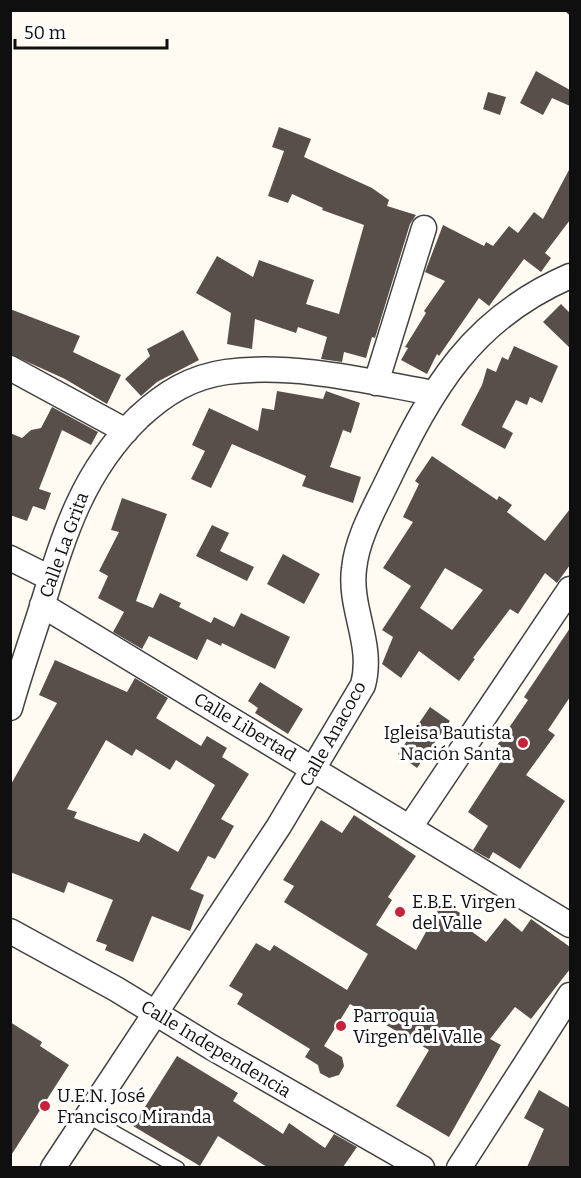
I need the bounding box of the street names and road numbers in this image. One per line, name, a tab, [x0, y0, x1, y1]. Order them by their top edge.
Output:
street label: Calle La Grita	[35, 489, 93, 601]
street label: Calle Anacoco	[295, 677, 371, 791]
street label: Calle Libertad	[190, 688, 300, 766]
street label: Calle Independencia	[137, 996, 295, 1103]

